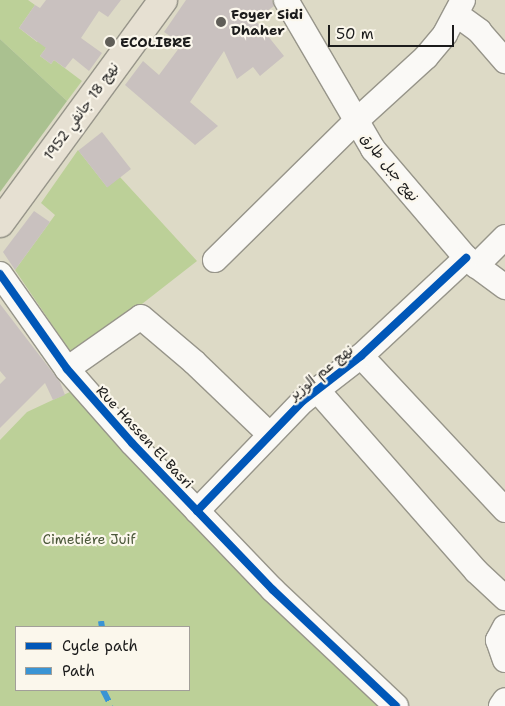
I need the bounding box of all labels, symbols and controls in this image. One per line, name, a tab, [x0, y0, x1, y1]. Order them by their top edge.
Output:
place label: Foyer Sidi Dhaher	[231, 6, 303, 38]
scale bar	[330, 15, 456, 47]
marker: Foyer Sidi Dhaher	[215, 16, 227, 28]
text: 50 m	[336, 24, 374, 44]
place label: ECOLIBRE	[120, 34, 191, 50]
marker: ECOLIBRE	[104, 36, 116, 48]
street label: نهج 18 جانفي 1952	[40, 59, 122, 163]
street label: نهج جبل طارق	[357, 129, 423, 205]
street label: نهج عم الوزير	[286, 341, 356, 403]
street label: Rue Hassen El Basri	[93, 382, 197, 492]
park label: Cimetiére Juif	[43, 531, 135, 547]
legend	[15, 626, 190, 691]
text: Cycle path	[62, 636, 138, 656]
text: Path	[62, 661, 95, 681]

